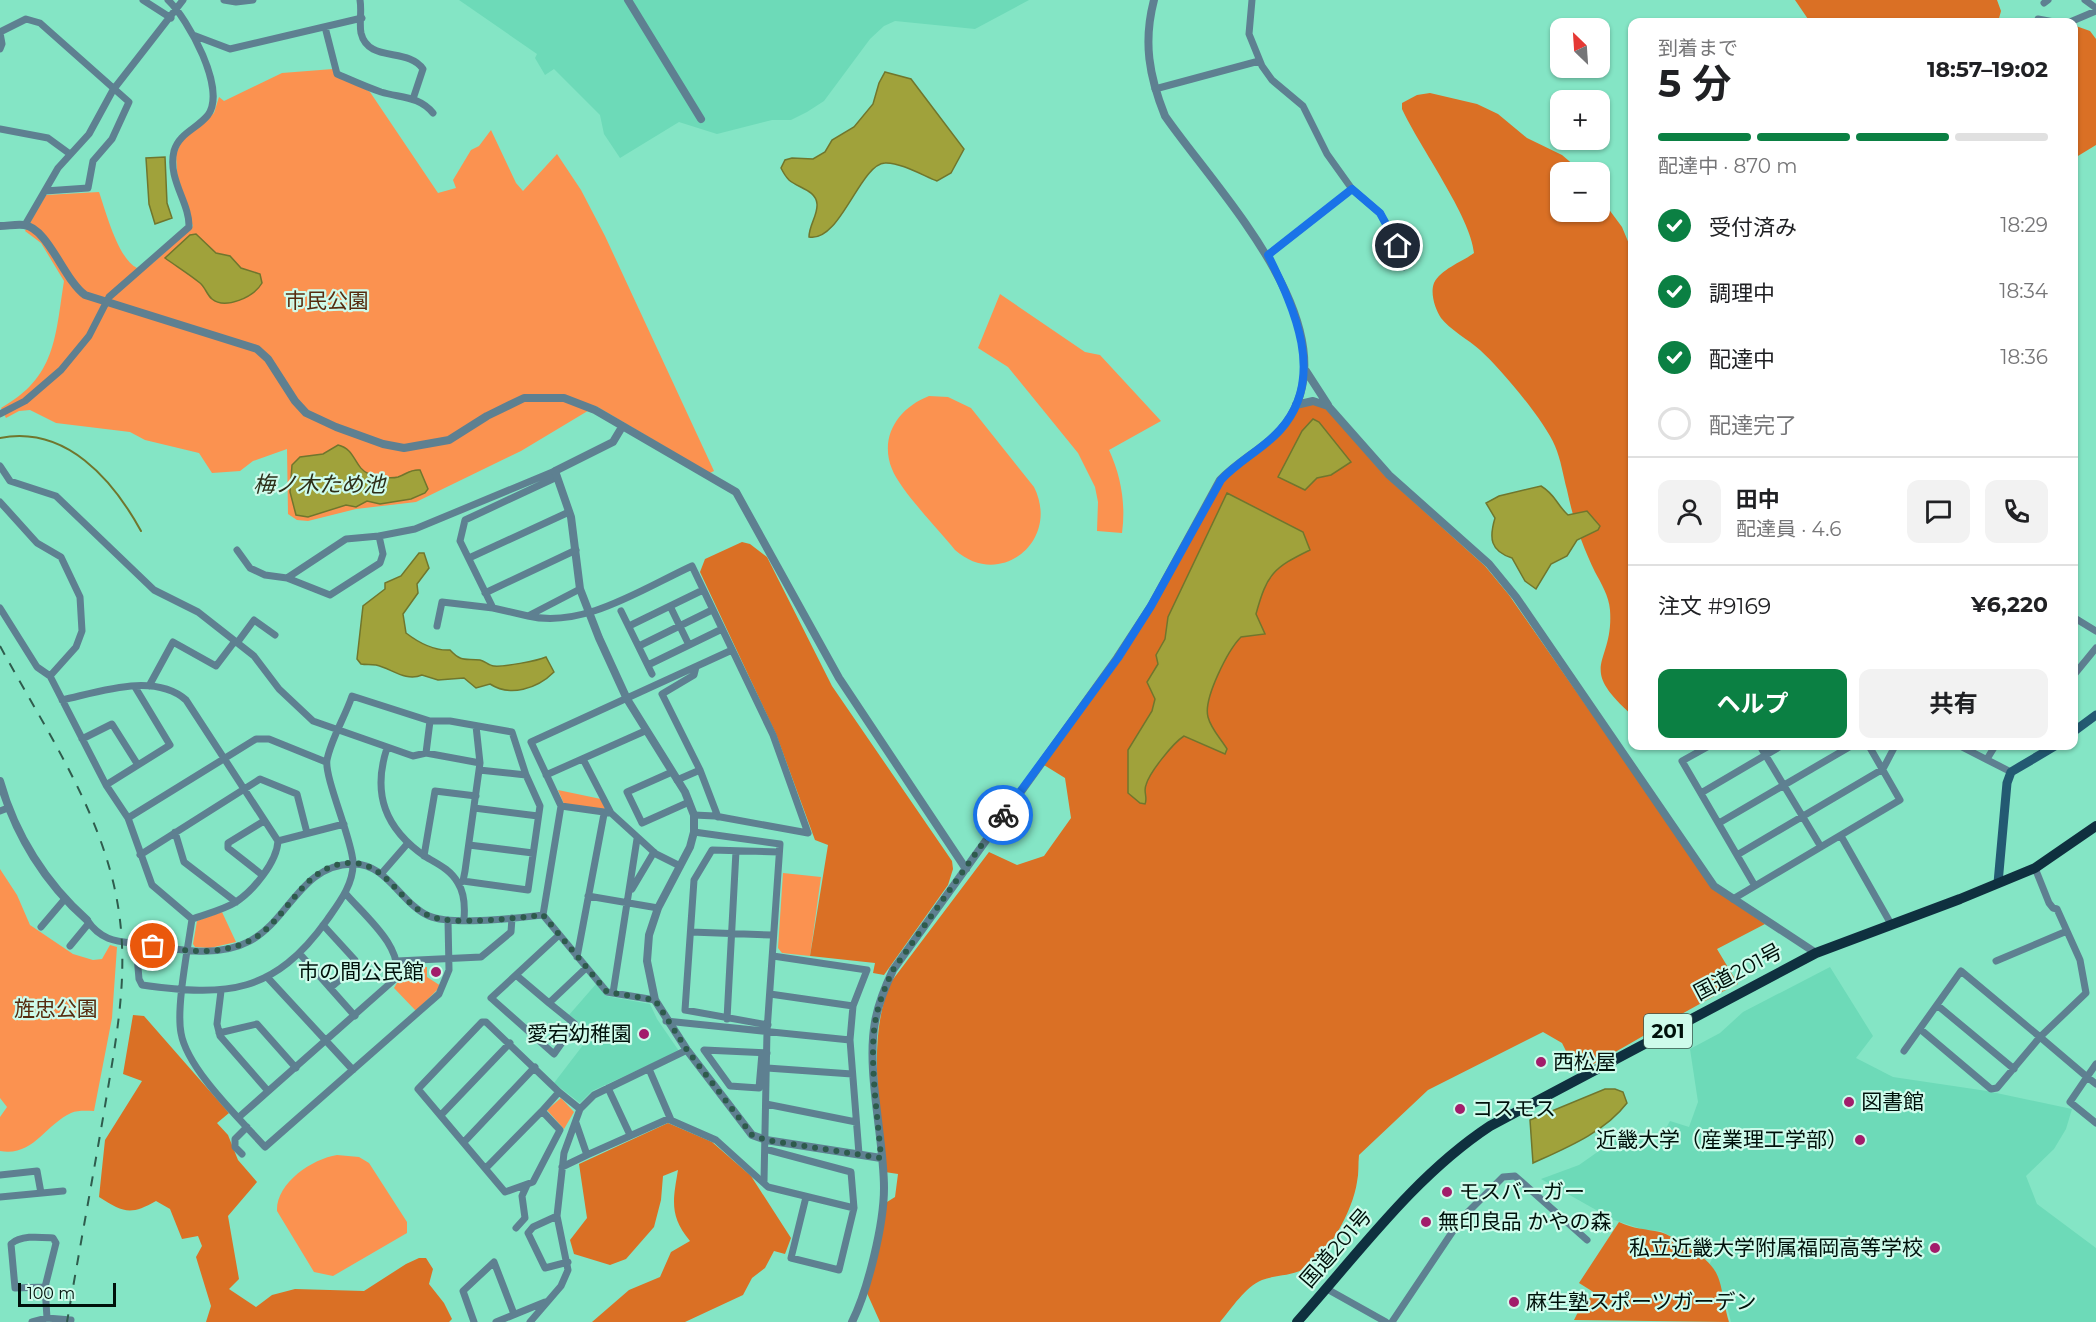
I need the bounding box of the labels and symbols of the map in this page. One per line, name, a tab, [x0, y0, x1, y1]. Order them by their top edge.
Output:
north arrow	[1550, 18, 1610, 78]
pin	[1372, 220, 1423, 271]
park label: 市民公園	[285, 288, 369, 313]
water label: 梅ノ木ため池	[253, 471, 387, 498]
courier	[973, 785, 1033, 845]
pin	[127, 920, 178, 971]
street label: 国道201号	[1689, 938, 1786, 1005]
place label: 市の間公民館	[298, 959, 424, 984]
marker: 市の間公民館	[429, 965, 443, 979]
park label: 旌忠公園	[14, 996, 98, 1021]
road number: 201	[1644, 1014, 1692, 1048]
place label: 愛宕幼稚園	[527, 1021, 632, 1046]
marker: 愛宕幼稚園	[637, 1027, 651, 1041]
place label: 西松屋	[1553, 1049, 1616, 1074]
marker: 西松屋	[1534, 1055, 1548, 1069]
place label: 図書館	[1861, 1089, 1924, 1114]
marker: 図書館	[1842, 1095, 1856, 1109]
place label: コスモス	[1472, 1096, 1556, 1121]
marker: コスモス	[1453, 1102, 1467, 1116]
place label: 近畿大学（産業理工学部）	[1596, 1127, 1848, 1152]
marker: 近畿大学（産業理工学部）	[1853, 1133, 1867, 1147]
place label: モスバーガー	[1459, 1179, 1585, 1204]
marker: モスバーガー	[1440, 1185, 1454, 1199]
street label: 国道201号	[1295, 1203, 1377, 1292]
place label: 無印良品 かやの森	[1438, 1209, 1612, 1234]
marker: 無印良品 かやの森	[1419, 1215, 1433, 1229]
place label: 私立近畿大学附属福岡高等学校	[1629, 1235, 1923, 1260]
marker: 私立近畿大学附属福岡高等学校	[1928, 1241, 1942, 1255]
scale bar	[18, 1280, 116, 1308]
place label: 麻生塾スポーツガーデン	[1526, 1289, 1757, 1314]
marker: 麻生塾スポーツガーデン	[1507, 1295, 1521, 1309]

